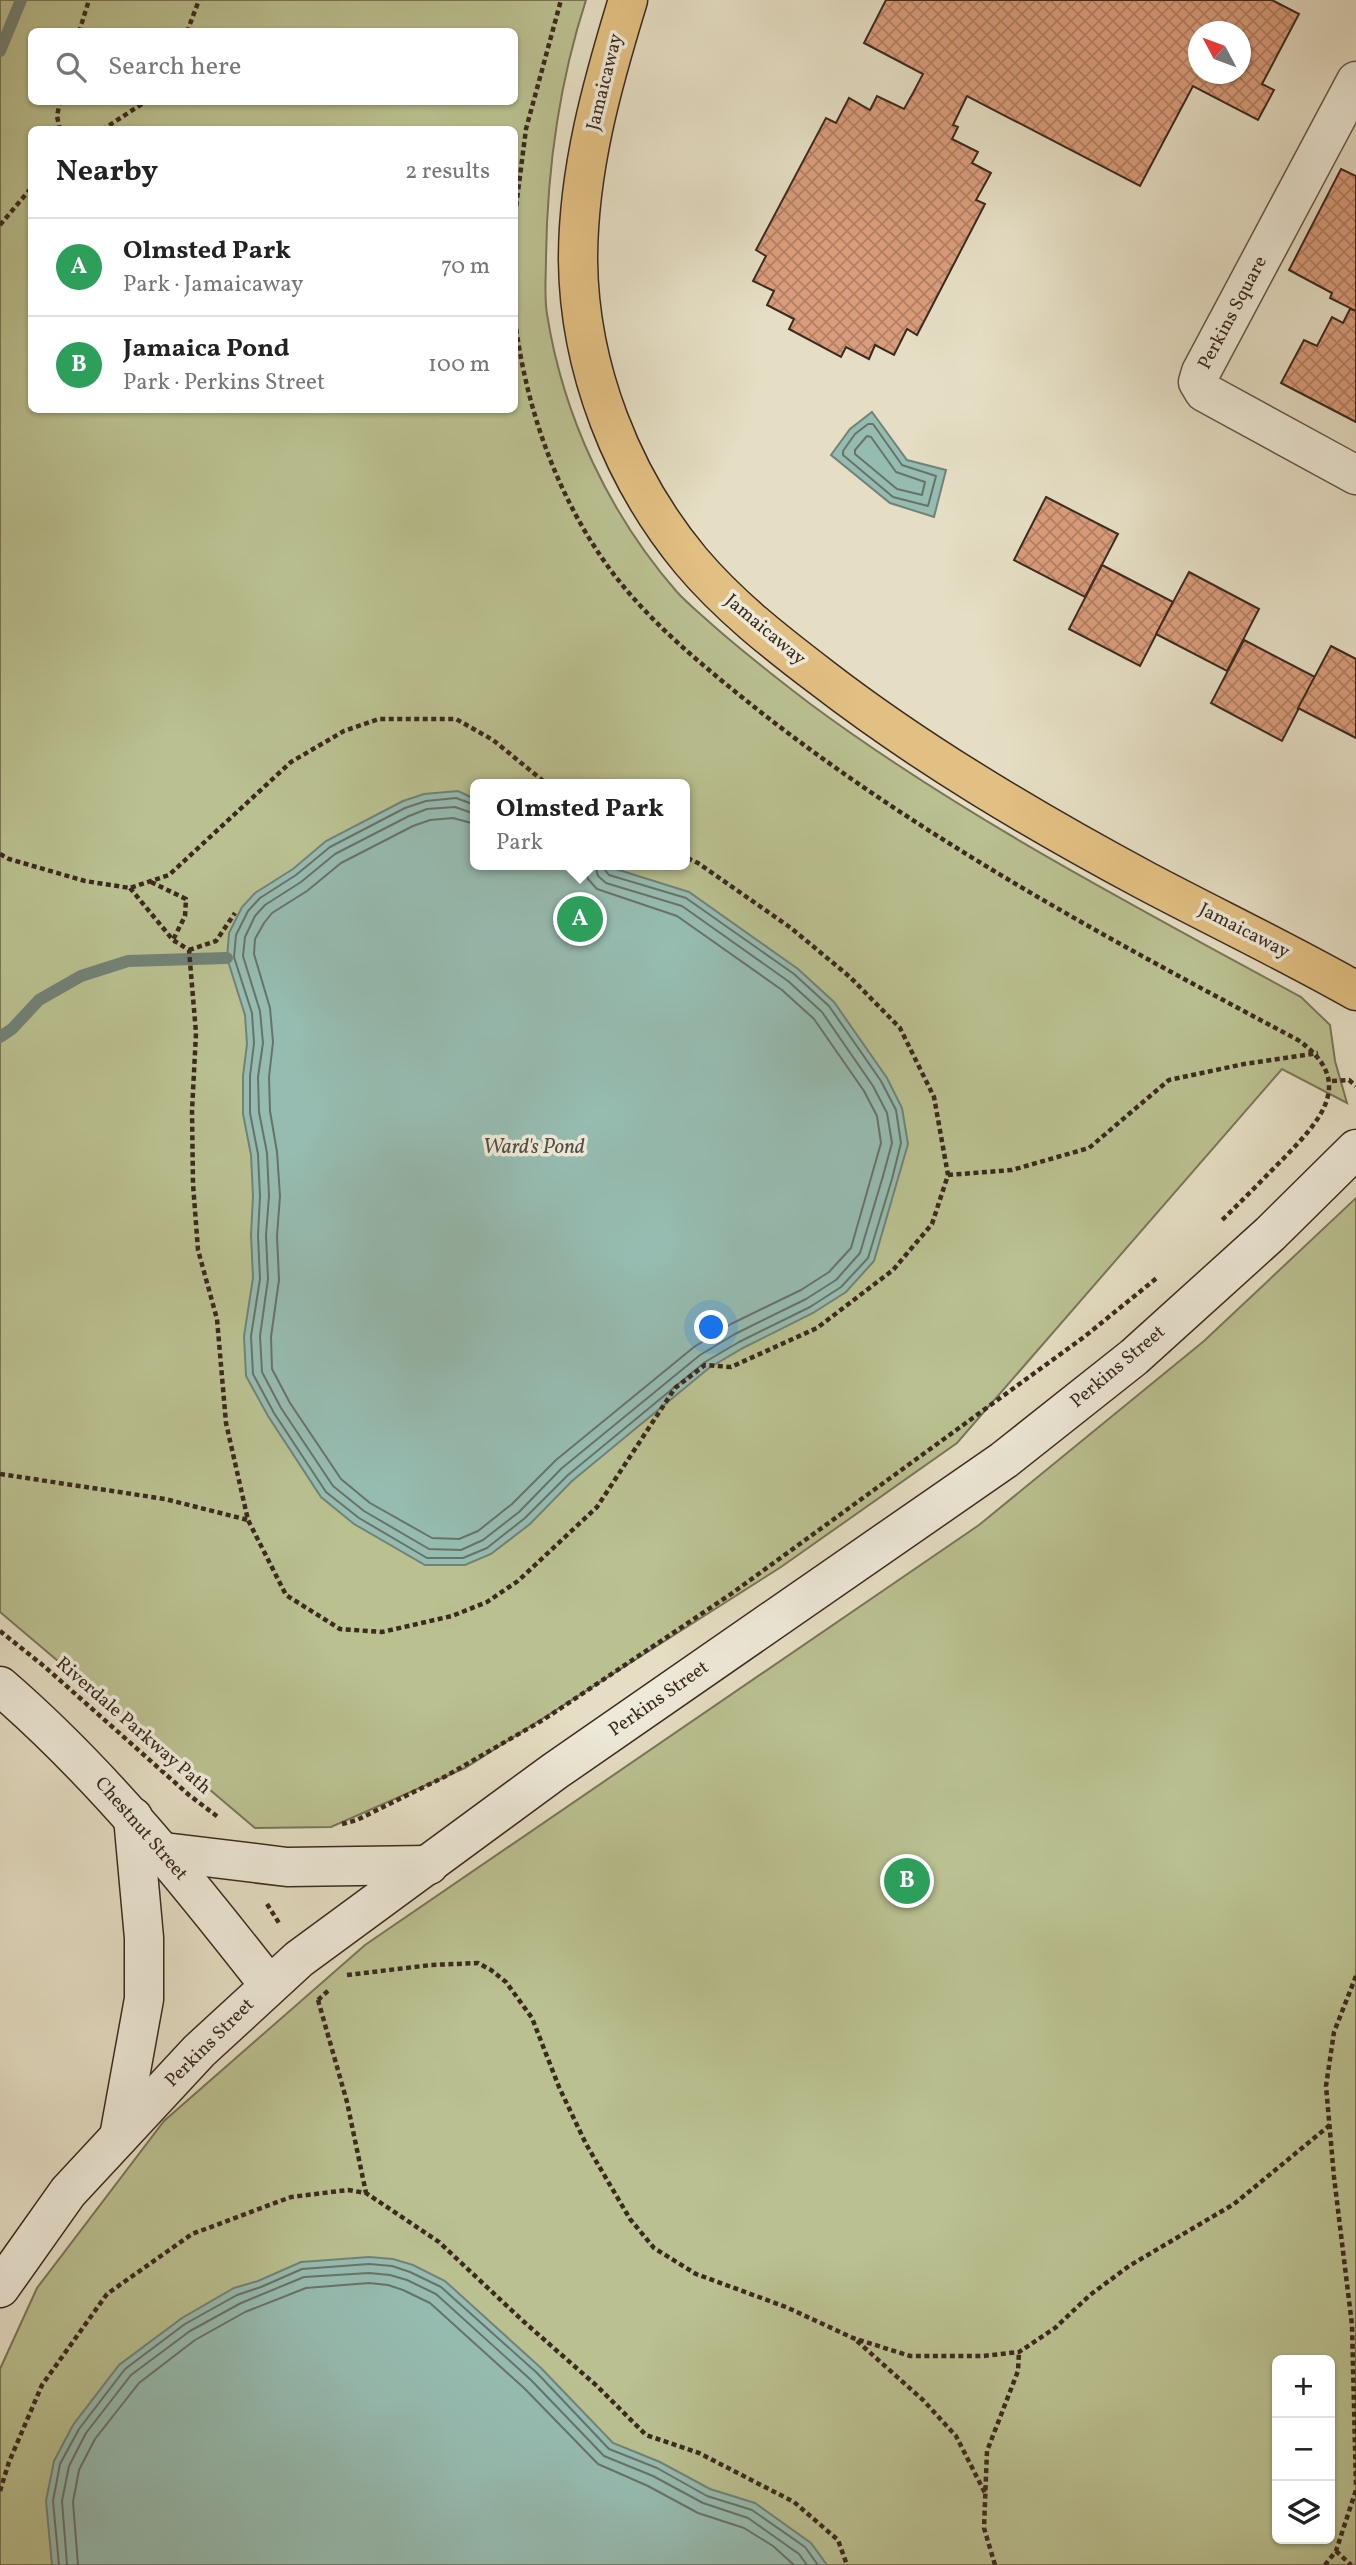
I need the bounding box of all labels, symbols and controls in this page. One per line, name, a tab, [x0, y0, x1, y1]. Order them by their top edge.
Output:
north arrow	[1188, 21, 1251, 84]
search box	[28, 28, 518, 105]
street label: Jamaicaway	[580, 31, 630, 133]
icon: search	[52, 48, 90, 86]
text: Search here	[108, 49, 241, 85]
text: Nearby	[56, 151, 158, 193]
text: 2 results	[405, 156, 490, 188]
text: Olmsted Park	[123, 233, 291, 269]
text: A	[71, 251, 87, 283]
text: 70 m	[441, 251, 490, 283]
street label: Perkins Square	[1192, 252, 1274, 374]
text: Park · Jamaicaway	[123, 269, 304, 301]
text: Jamaica Pond	[123, 331, 290, 367]
text: B	[71, 349, 87, 381]
text: 100 m	[428, 349, 490, 381]
text: Park · Perkins Street	[123, 367, 325, 399]
street label: Jamaicaway	[719, 588, 811, 672]
popup	[470, 779, 690, 870]
text: Olmsted Park	[496, 791, 664, 827]
text: Park	[496, 827, 543, 859]
pin: A	[557, 893, 603, 945]
street label: Jamaicaway	[1194, 897, 1294, 965]
water label: Ward's Pond	[483, 1133, 585, 1162]
your location	[694, 1310, 728, 1344]
street label: Perkins Street	[1065, 1319, 1171, 1414]
street label: Riverdale Parkway Path	[50, 1651, 216, 1801]
street label: Perkins Street	[604, 1655, 715, 1743]
street label: Chestnut Street	[89, 1771, 194, 1887]
pin: B	[884, 1855, 930, 1907]
street label: Perkins Street	[160, 1992, 261, 2093]
map controls	[1272, 2355, 1335, 2544]
button: +	[1272, 2355, 1335, 2418]
button: −	[1272, 2418, 1335, 2481]
button: layers	[1272, 2481, 1335, 2544]

